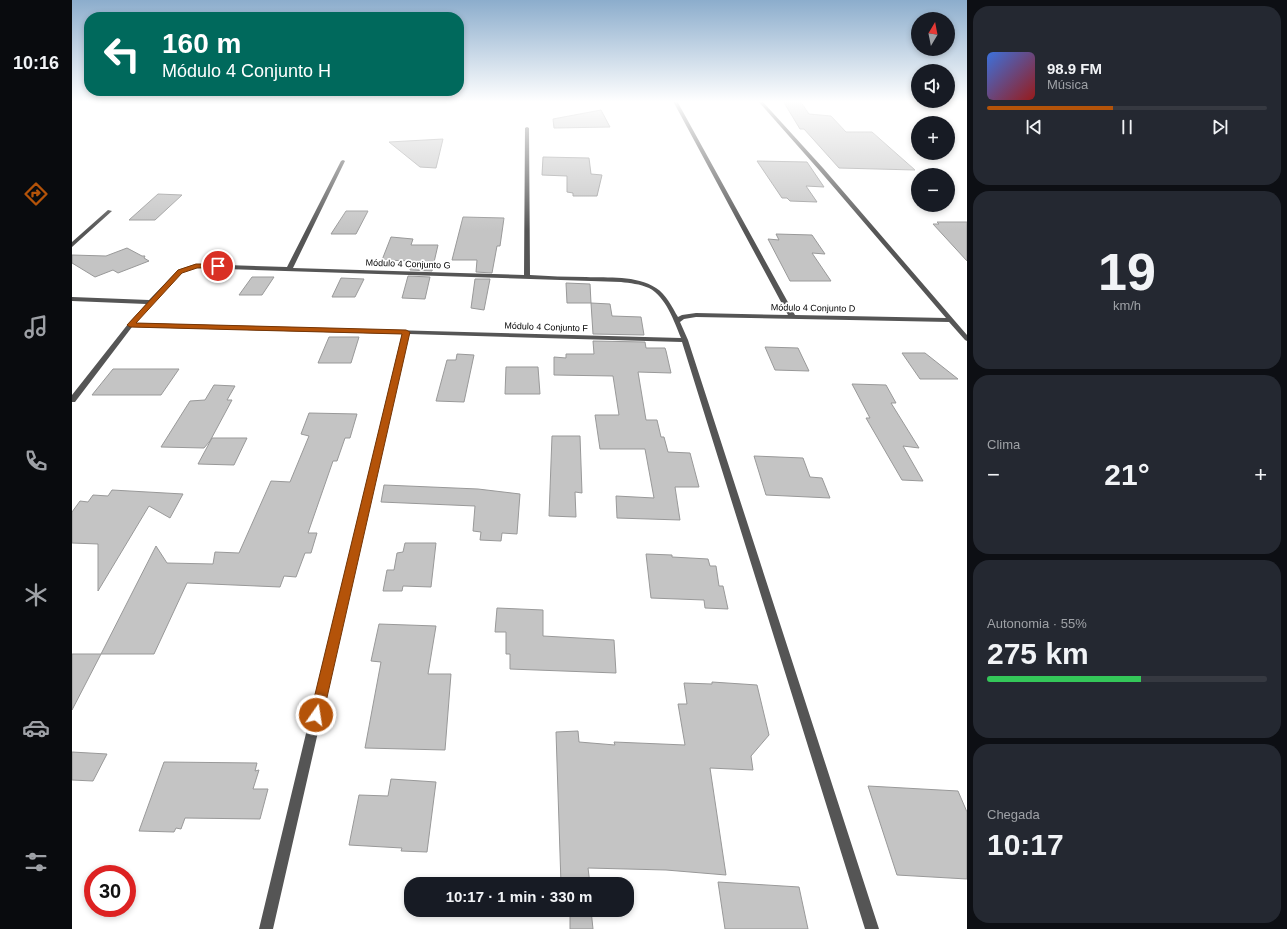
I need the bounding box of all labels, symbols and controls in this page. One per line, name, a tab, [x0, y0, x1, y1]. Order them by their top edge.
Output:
north arrow	[911, 12, 955, 56]
map controls	[911, 12, 955, 212]
icon: left	[96, 28, 148, 80]
text: 160 m	[162, 28, 241, 59]
text: 10:16	[13, 53, 59, 73]
text: 98.9 FM	[1047, 60, 1102, 77]
text: Módulo 4 Conjunto H	[162, 61, 331, 81]
button: sound	[911, 64, 955, 108]
text: Música	[1047, 77, 1088, 92]
button: +	[911, 116, 955, 160]
icon: previous	[1023, 116, 1045, 138]
icon: pause	[1116, 116, 1138, 138]
icon: next	[1209, 116, 1231, 138]
button: −	[911, 168, 955, 212]
icon: directions	[22, 180, 50, 208]
text: 19	[1098, 243, 1156, 301]
pin	[201, 249, 235, 283]
icon: arrive	[207, 255, 229, 277]
street label: Módulo 4 Conjunto G	[365, 258, 451, 270]
text: km/h	[1113, 298, 1141, 313]
street label: Módulo 4 Conjunto D	[771, 302, 856, 314]
icon: music	[22, 313, 50, 341]
street label: Módulo 4 Conjunto F	[504, 321, 588, 333]
text: Clima	[987, 437, 1020, 452]
icon: phone	[22, 447, 50, 475]
text: 21°	[1104, 458, 1150, 491]
text: −	[987, 462, 1000, 487]
text: +	[1254, 462, 1267, 487]
icon: climate	[22, 581, 50, 609]
text: Autonomia · 55%	[987, 616, 1087, 631]
text: 275 km	[987, 637, 1089, 670]
position arrow	[295, 694, 337, 736]
icon: car	[22, 714, 50, 742]
text: Chegada	[987, 807, 1040, 822]
text: 10:17	[987, 828, 1064, 861]
icon: filters	[22, 848, 50, 876]
speed limit sign: 30	[84, 865, 136, 917]
text: 10:17 · 1 min · 330 m	[446, 888, 592, 905]

